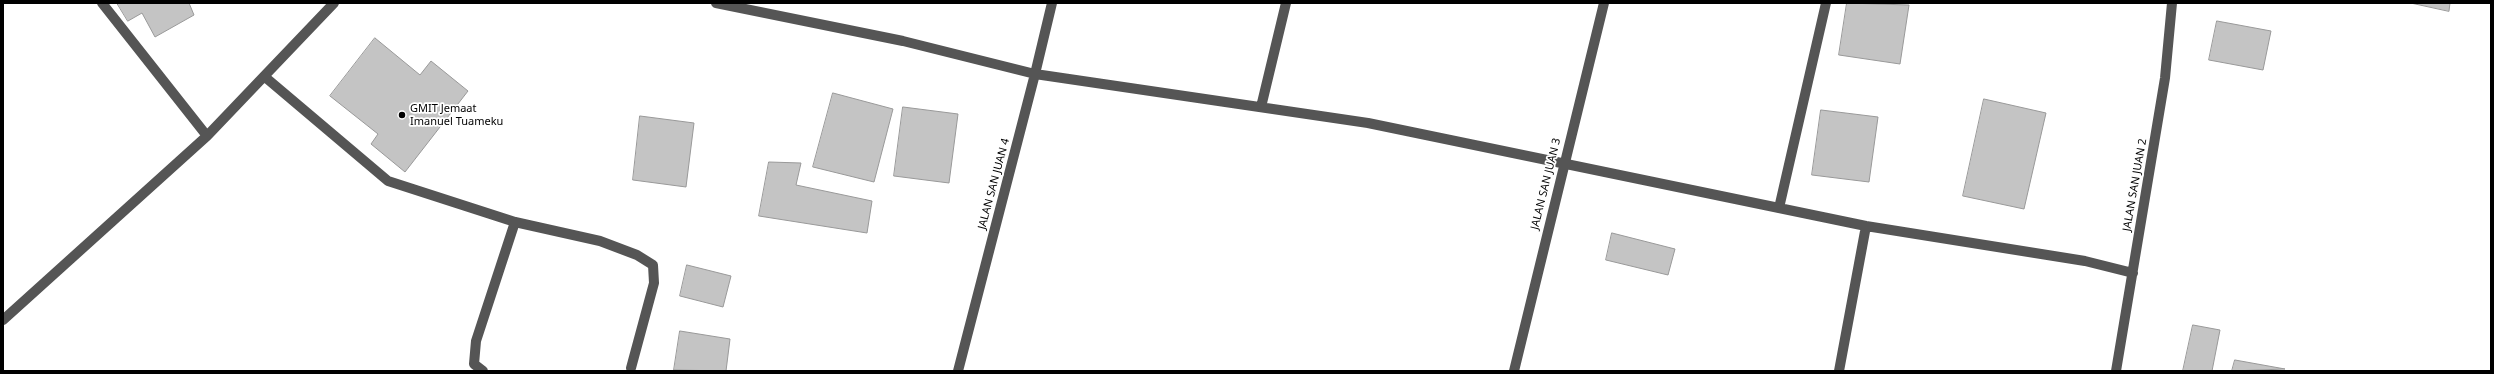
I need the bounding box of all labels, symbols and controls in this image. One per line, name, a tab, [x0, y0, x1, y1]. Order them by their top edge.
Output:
place label: GMIT Jemaat Imanuel Tuameku	[410, 102, 503, 128]
marker: GMIT Jemaat Imanuel Tuameku	[397, 110, 407, 120]
street label: JALAN SAN JUAN 4	[975, 137, 1013, 231]
street label: JALAN SAN JUAN 3	[1528, 137, 1564, 231]
street label: JALAN SAN JUAN 2	[2120, 138, 2150, 232]

